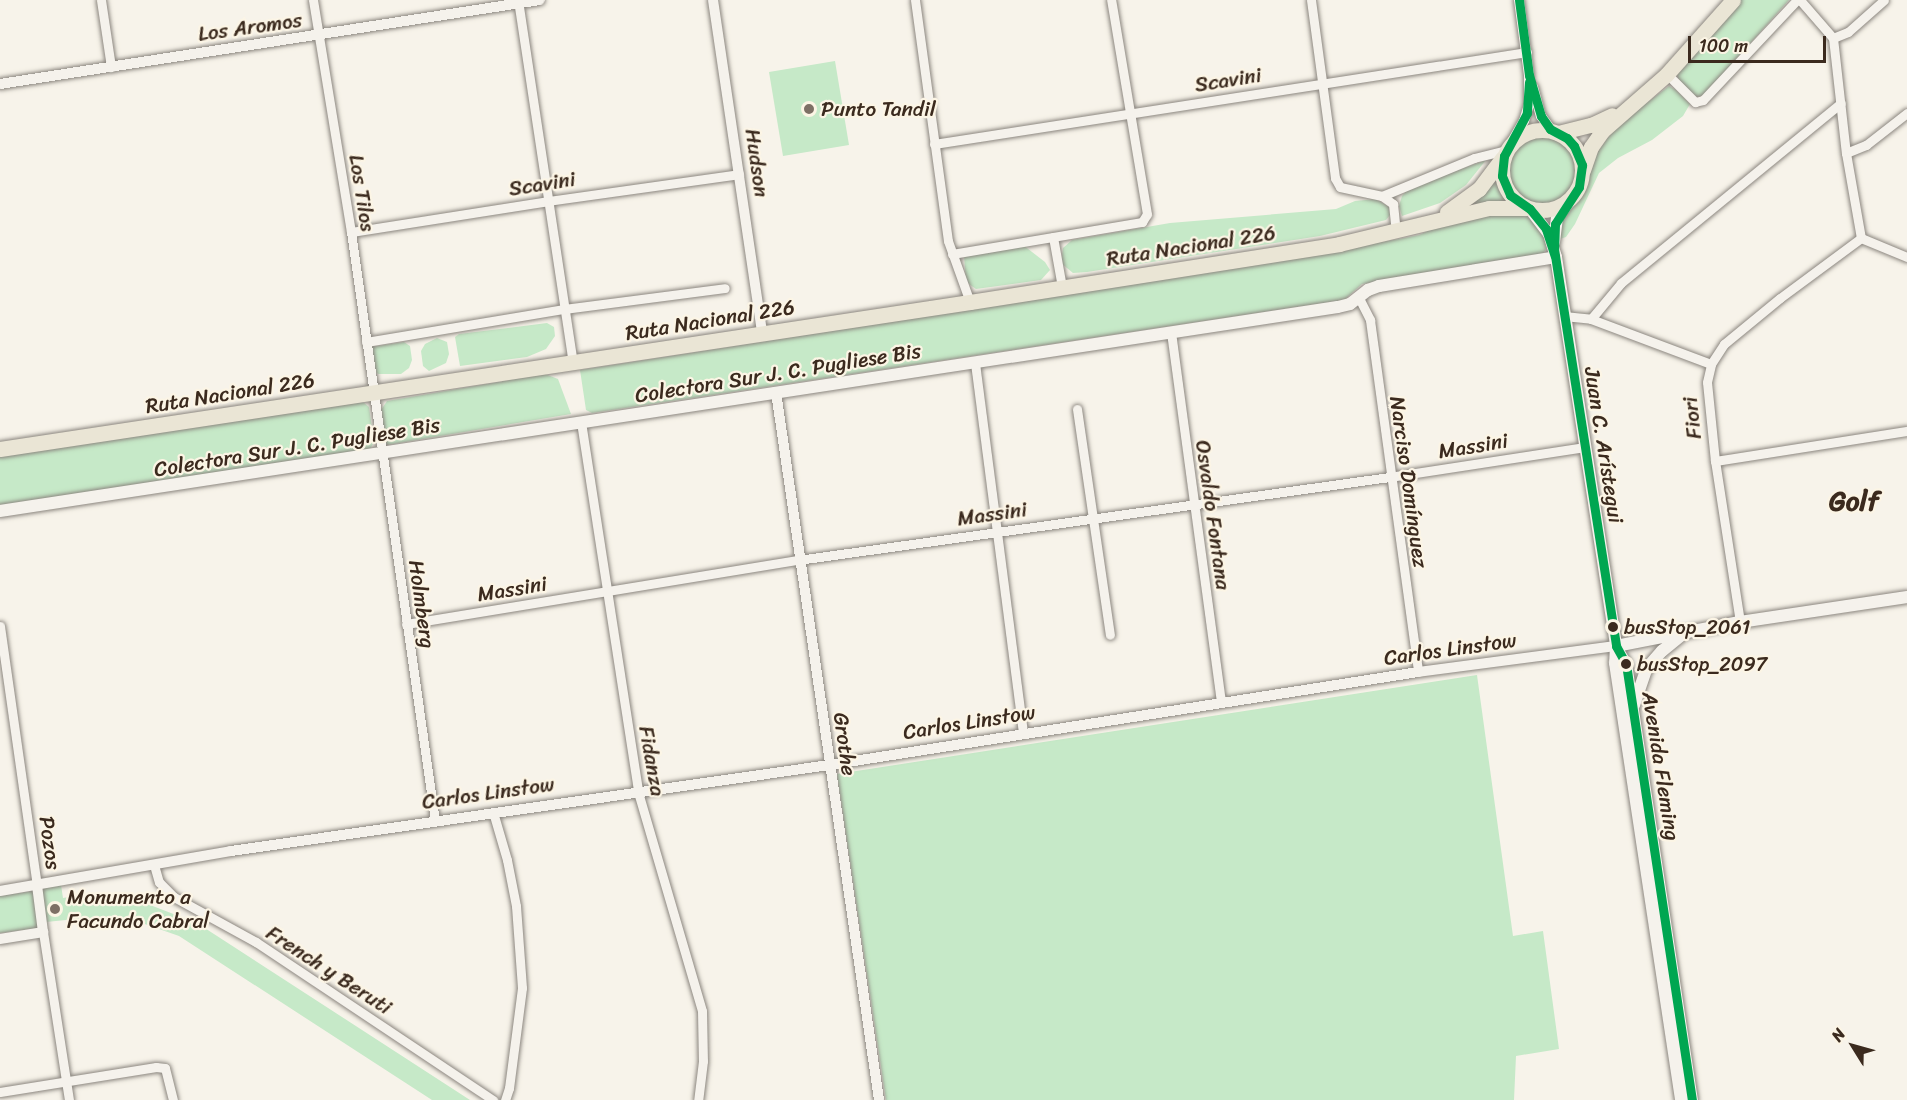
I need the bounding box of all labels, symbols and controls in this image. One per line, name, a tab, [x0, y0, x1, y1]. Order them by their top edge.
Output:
street label: Los Aromos	[197, 7, 303, 47]
scale bar	[1691, 24, 1829, 62]
text: 100 m	[1699, 30, 1748, 62]
street label: Scavini	[1193, 62, 1263, 98]
place label: Punto Tandil	[821, 96, 936, 122]
marker: Punto Tandil	[802, 102, 816, 116]
street label: Hudson	[740, 127, 774, 199]
street label: Los Tilos	[343, 152, 381, 234]
street label: Scavini	[507, 166, 577, 202]
street label: Ruta Nacional 226	[1105, 220, 1277, 272]
street label: Ruta Nacional 226	[624, 294, 796, 346]
street label: Colectora Sur J. C. Pugliese Bis	[633, 338, 923, 408]
street label: Juan C. Arístegui	[1579, 365, 1629, 525]
street label: Ruta Nacional 226	[144, 367, 316, 419]
street label: Narciso Domínguez	[1384, 395, 1434, 569]
street label: Fiori	[1677, 396, 1707, 440]
street label: Colectora Sur J. C. Pugliese Bis	[152, 412, 442, 482]
street label: Massini	[1436, 428, 1510, 464]
street label: Osvaldo Fontana	[1190, 438, 1236, 592]
district label: Golf	[1829, 486, 1879, 518]
street label: Massini	[956, 497, 1028, 531]
street label: Holmberg	[403, 558, 441, 650]
street label: Massini	[475, 571, 549, 607]
place label: busStop_2061	[1624, 615, 1750, 639]
marker: busStop_2061	[1607, 621, 1619, 633]
street label: Carlos Linstow	[1382, 627, 1518, 671]
place label: busStop_2097	[1637, 652, 1767, 676]
marker: busStop_2097	[1620, 658, 1632, 670]
street label: Avenida Fleming	[1637, 690, 1685, 842]
street label: Carlos Linstow	[901, 699, 1037, 745]
street label: Grothe	[828, 711, 862, 777]
street label: Fidanza	[633, 724, 671, 798]
street label: Carlos Linstow	[420, 771, 556, 815]
street label: Pozos	[34, 815, 66, 871]
place label: Monumento a Facundo Cabral	[67, 884, 209, 934]
marker: Monumento a Facundo Cabral	[48, 902, 62, 916]
street label: French y Beruti	[262, 920, 396, 1020]
north arrow	[1823, 1016, 1883, 1076]
text: N	[1823, 1022, 1853, 1048]

